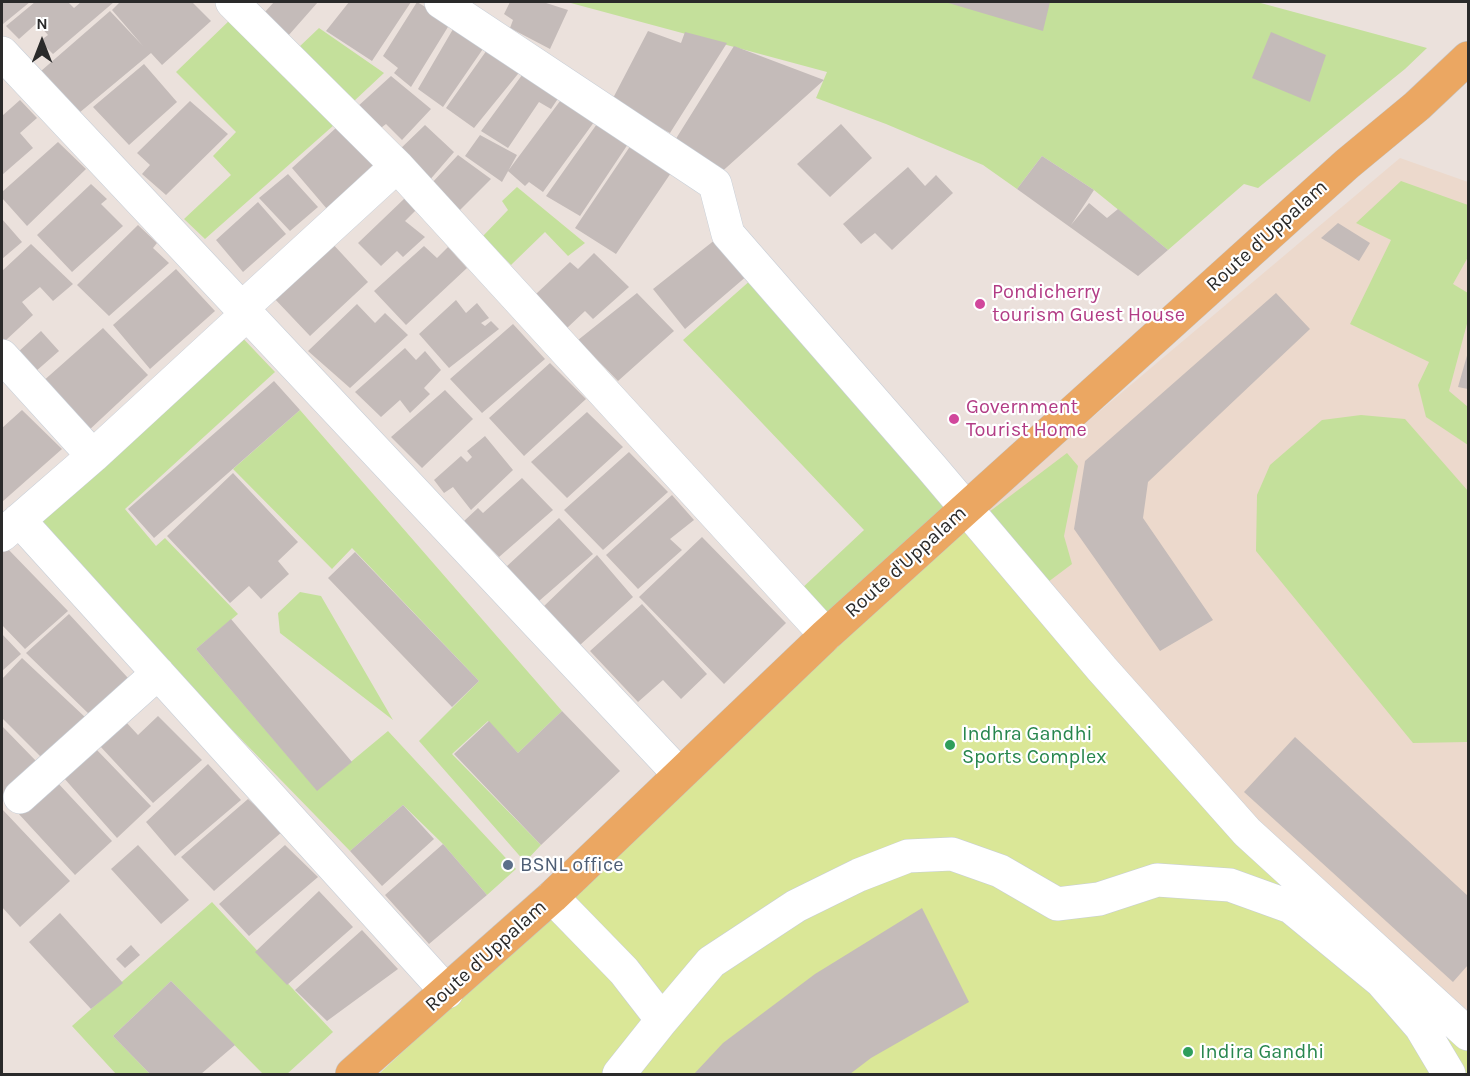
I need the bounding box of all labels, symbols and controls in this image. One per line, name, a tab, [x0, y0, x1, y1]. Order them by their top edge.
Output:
north arrow	[12, 12, 72, 72]
text: N	[36, 14, 48, 33]
street label: Route d'Uppalam	[1201, 175, 1333, 297]
place label: Pondicherry tourism Guest House	[992, 280, 1185, 327]
marker: Pondicherry tourism Guest House	[973, 297, 987, 311]
place label: Government Tourist Home	[966, 395, 1087, 442]
marker: Government Tourist Home	[947, 412, 961, 426]
street label: Route d'Uppalam	[840, 501, 972, 623]
place label: Indhra Gandhi Sports Complex	[962, 722, 1106, 769]
marker: Indhra Gandhi Sports Complex	[943, 738, 957, 752]
place label: BSNL office	[520, 853, 623, 877]
marker: BSNL office	[501, 858, 515, 872]
street label: Route d'Uppalam	[420, 895, 552, 1017]
place label: Indira Gandhi	[1200, 1040, 1324, 1064]
marker: Indira Gandhi	[1181, 1045, 1195, 1059]

